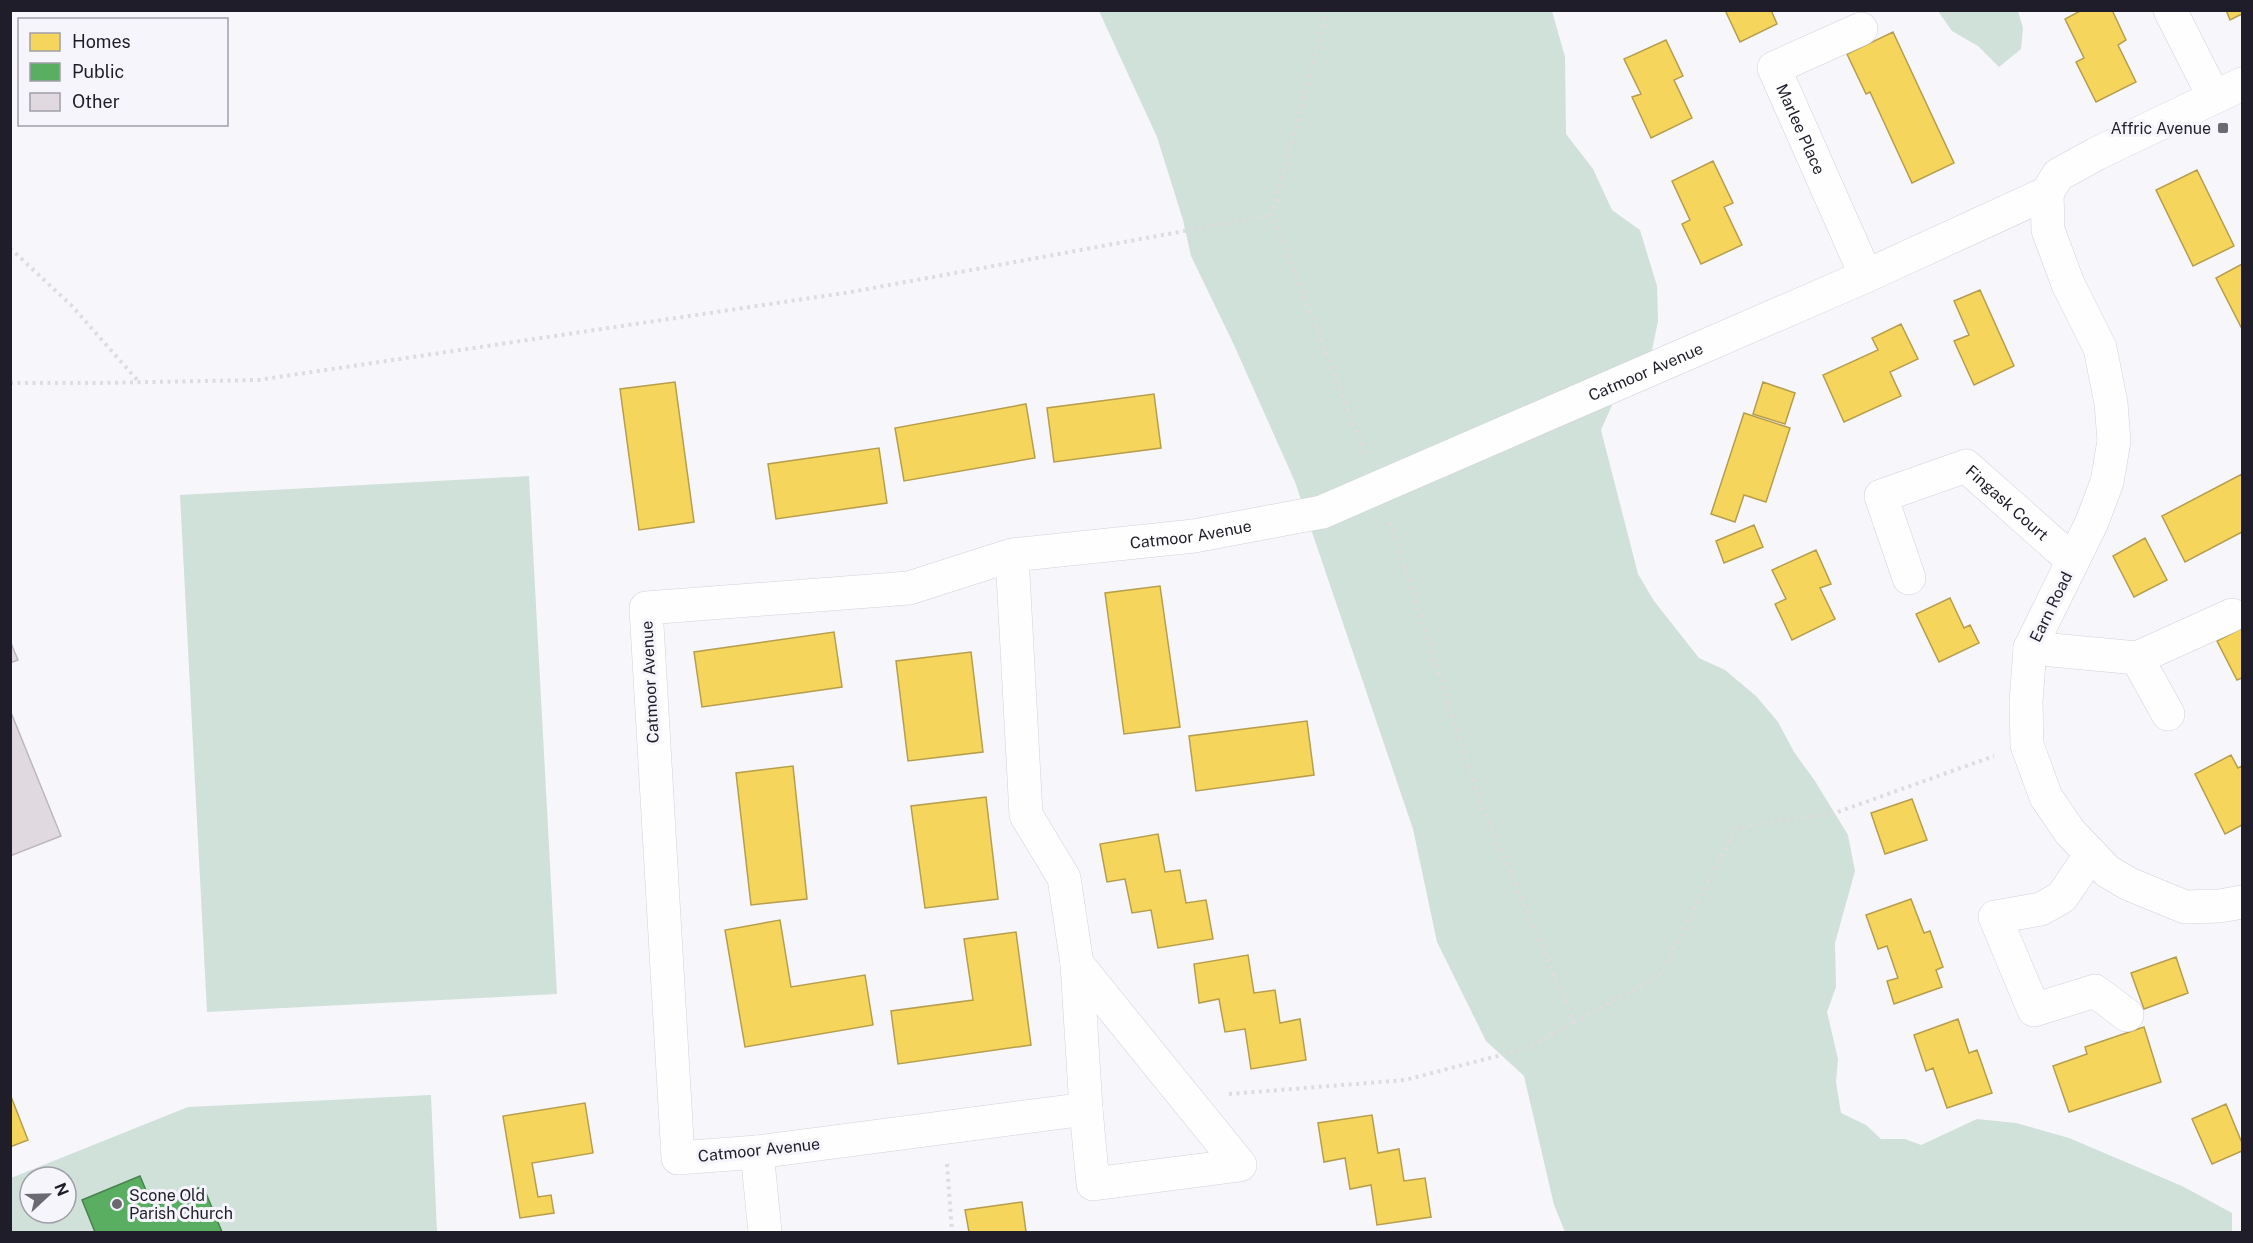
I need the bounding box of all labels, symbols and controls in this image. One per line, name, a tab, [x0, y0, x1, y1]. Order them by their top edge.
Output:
legend	[18, 18, 228, 126]
text: Homes	[72, 31, 131, 52]
text: Public	[72, 61, 124, 82]
street label: Marlee Place	[1773, 81, 1829, 177]
text: Other	[72, 91, 120, 112]
place label: Affric Avenue	[2111, 119, 2211, 138]
marker: Affric Avenue	[2216, 121, 2230, 135]
street label: Catmoor Avenue	[1585, 338, 1706, 405]
street label: Fingask Court	[1962, 461, 2052, 544]
street label: Catmoor Avenue	[1129, 516, 1253, 552]
street label: Earn Road	[2026, 569, 2076, 645]
street label: Catmoor Avenue	[637, 620, 663, 744]
street label: Catmoor Avenue	[697, 1134, 821, 1166]
north arrow	[18, 1165, 78, 1225]
text: N	[50, 1180, 73, 1199]
place label: Scone Old Parish Church	[129, 1186, 233, 1223]
marker: Scone Old Parish Church	[110, 1197, 124, 1211]

